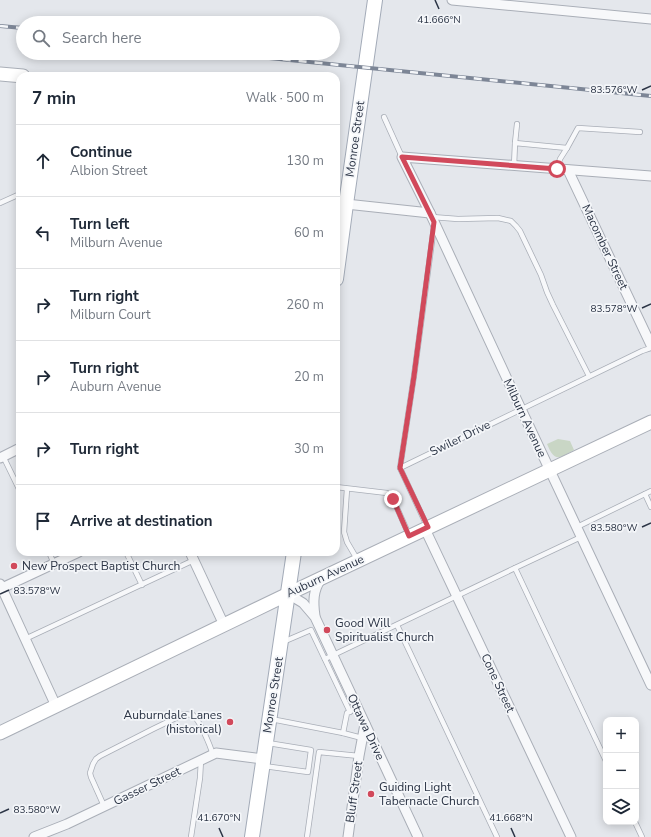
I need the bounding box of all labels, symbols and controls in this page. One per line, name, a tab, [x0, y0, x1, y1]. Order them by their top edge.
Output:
text: 41.666°N	[417, 13, 461, 27]
search box	[16, 16, 340, 60]
icon: search	[30, 27, 52, 49]
text: Search here	[62, 28, 142, 48]
text: 83.576°W	[590, 83, 638, 97]
text: 7 min	[32, 87, 76, 110]
text: Walk · 500 m	[246, 89, 324, 107]
street label: Monroe Street	[342, 99, 368, 178]
text: Continue	[70, 142, 132, 162]
icon: ahead	[32, 150, 54, 172]
text: 130 m	[286, 152, 324, 170]
route start	[548, 160, 566, 178]
text: Albion Street	[70, 162, 147, 180]
street label: Macomber Street	[578, 202, 632, 293]
text: Turn left	[70, 214, 129, 234]
icon: left	[32, 222, 54, 244]
text: 60 m	[294, 224, 324, 242]
text: Milburn Avenue	[70, 234, 162, 252]
text: Turn right	[70, 286, 139, 306]
icon: right	[32, 294, 54, 316]
text: 260 m	[286, 296, 324, 314]
text: 83.578°W	[590, 302, 638, 316]
text: Milburn Court	[70, 306, 151, 324]
text: Turn right	[70, 358, 139, 378]
icon: right	[32, 366, 54, 388]
text: 20 m	[294, 368, 324, 386]
street label: Milburn Avenue	[500, 376, 550, 460]
text: Auburn Avenue	[70, 378, 161, 396]
street label: Swiler Drive	[427, 416, 493, 460]
icon: right	[32, 438, 54, 460]
text: Turn right	[70, 439, 139, 459]
text: 30 m	[294, 440, 324, 458]
route end	[384, 490, 402, 508]
icon: arrive	[32, 510, 54, 532]
text: Arrive at destination	[70, 511, 213, 531]
text: 83.580°W	[590, 521, 638, 535]
street label: Auburn Avenue	[283, 551, 367, 601]
place label: New Prospect Baptist Church	[22, 558, 180, 574]
marker: New Prospect Baptist Church	[9, 561, 19, 571]
text: 83.578°W	[13, 584, 61, 598]
place label: Good Will Spiritualist Church	[335, 615, 434, 645]
marker: Good Will Spiritualist Church	[322, 625, 332, 635]
street label: Cone Street	[477, 651, 519, 716]
street label: Monroe Street	[259, 655, 287, 734]
street label: Ottawa Drive	[344, 691, 388, 763]
place label: Auburndale Lanes (historical)	[124, 707, 222, 737]
marker: Auburndale Lanes (historical)	[225, 717, 235, 727]
map controls	[603, 717, 639, 825]
button: +	[603, 717, 639, 753]
button: −	[603, 753, 639, 789]
street label: Bluff Street	[342, 759, 366, 824]
street label: Gasser Street	[111, 762, 184, 809]
place label: Guiding Light Tabernacle Church	[379, 779, 479, 809]
marker: Guiding Light Tabernacle Church	[366, 789, 376, 799]
button: layers	[603, 789, 639, 825]
text: 83.580°W	[13, 803, 61, 817]
text: 41.670°N	[197, 811, 241, 825]
text: 41.668°N	[489, 811, 533, 825]

